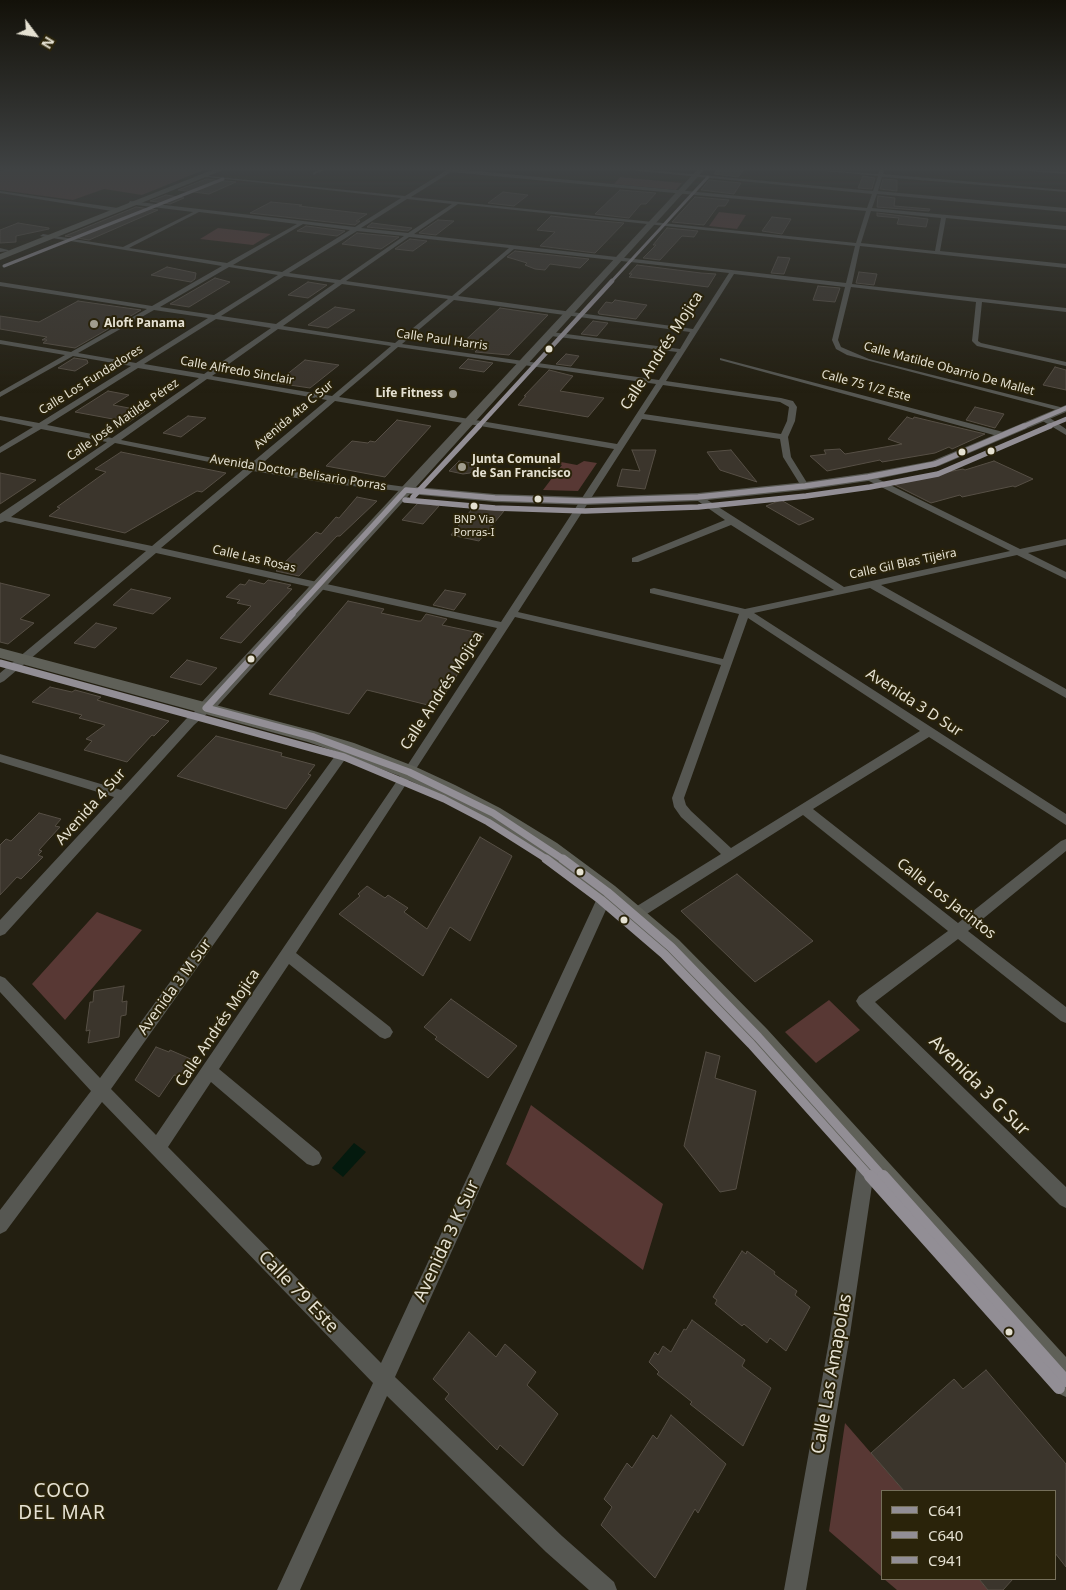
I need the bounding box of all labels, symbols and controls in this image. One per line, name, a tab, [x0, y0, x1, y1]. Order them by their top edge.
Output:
north arrow	[10, 10, 60, 60]
text: N	[37, 33, 59, 53]
street label: Calle Andrés Mojica	[617, 288, 707, 414]
place label: Aloft Panama	[104, 317, 185, 331]
marker: Aloft Panama	[88, 318, 100, 330]
street label: Calle Paul Harris	[395, 326, 489, 354]
street label: Calle Matilde Obarrio De Mallet	[862, 339, 1036, 399]
street label: Calle Los Fundadores	[36, 342, 146, 418]
unlabelled marker	[544, 344, 554, 354]
street label: Calle Alfredo Sinclair	[179, 354, 295, 388]
street label: Calle 75 1/2 Este	[820, 367, 912, 405]
street label: Calle José Matilde Pérez	[64, 376, 182, 464]
street label: Avenida 4ta C Sur	[251, 378, 337, 452]
place label: Life Fitness	[375, 387, 443, 401]
marker: Life Fitness	[447, 388, 459, 400]
unlabelled marker	[986, 446, 996, 456]
unlabelled marker	[957, 447, 967, 457]
street label: Avenida Doctor Belisario Porras	[209, 452, 387, 494]
place label: Junta Comunal de San Francisco	[472, 453, 571, 481]
marker: Junta Comunal de San Francisco	[456, 461, 468, 473]
unlabelled marker	[533, 494, 543, 504]
marker: BNP Via Porras-I	[469, 501, 479, 511]
place label: BNP Via Porras-I	[454, 513, 494, 539]
street label: Calle Las Rosas	[211, 542, 297, 576]
street label: Calle Gil Blas Tijeira	[848, 546, 958, 582]
street label: Calle Andrés Mojica	[397, 628, 487, 754]
unlabelled marker	[246, 654, 256, 664]
street label: Avenida 3 D Sur	[862, 665, 966, 741]
street label: Avenida 4 Sur	[52, 765, 130, 849]
street label: Calle Los Jacintos	[893, 855, 999, 943]
unlabelled marker	[575, 867, 585, 877]
unlabelled marker	[619, 915, 629, 925]
street label: Avenida 3 M Sur	[134, 936, 216, 1038]
street label: Calle Andrés Mojica	[172, 966, 264, 1090]
street label: Avenida 3 G Sur	[924, 1031, 1034, 1141]
street label: Avenida 3 K Sur	[409, 1177, 485, 1305]
street label: Calle 79 Este	[253, 1246, 343, 1338]
street label: Calle Las Amapolas	[807, 1292, 857, 1456]
unlabelled marker	[1004, 1327, 1014, 1337]
district label: COCO DEL MAR	[17, 1481, 107, 1525]
legend	[881, 1490, 1056, 1580]
text: C641	[928, 1500, 963, 1520]
text: C640	[928, 1525, 963, 1545]
text: C941	[928, 1550, 963, 1570]

